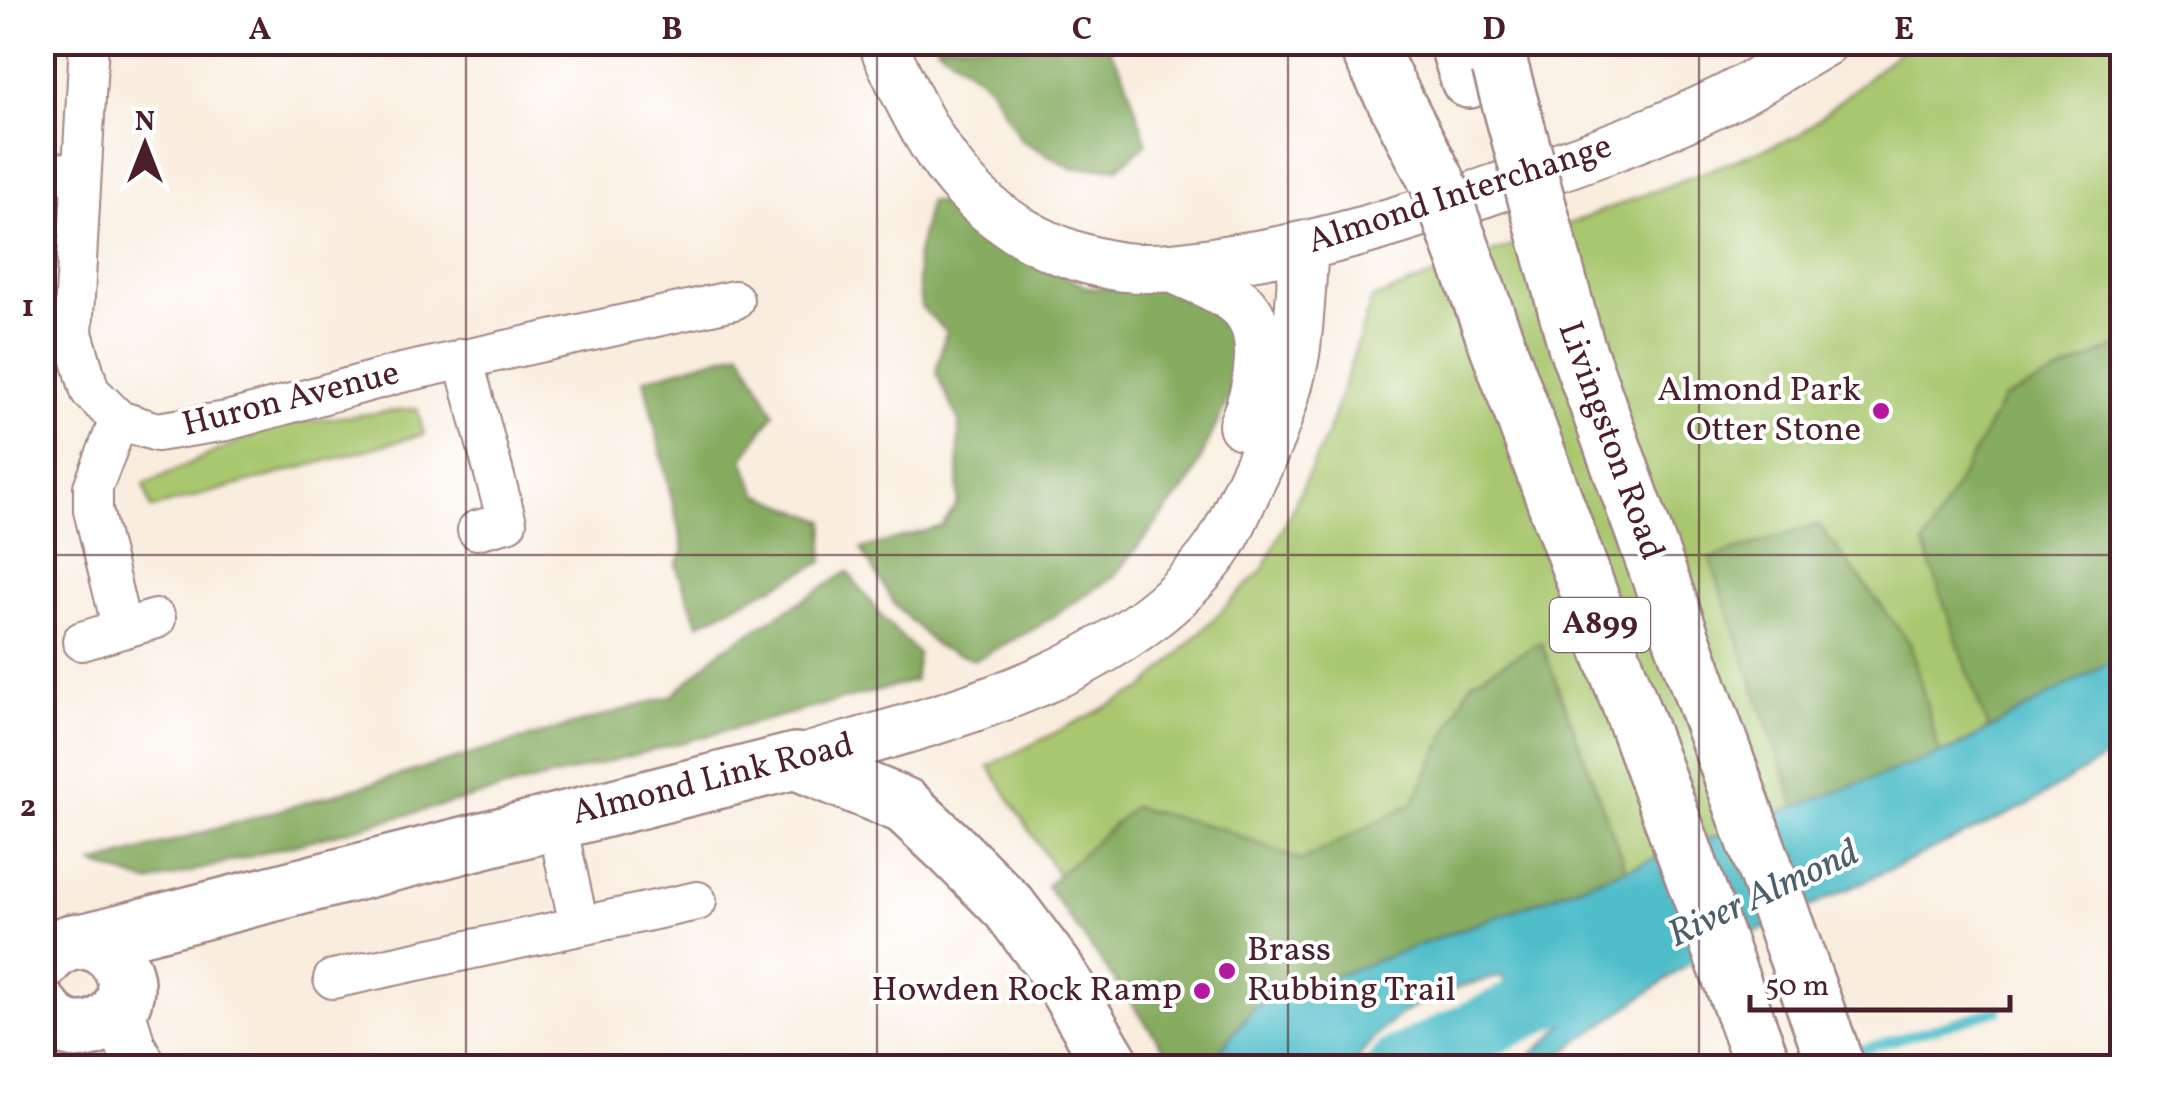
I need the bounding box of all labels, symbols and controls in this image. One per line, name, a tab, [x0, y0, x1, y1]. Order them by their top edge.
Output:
text: A	[249, 9, 272, 53]
text: B	[661, 9, 683, 53]
text: C	[1072, 9, 1092, 53]
text: D	[1482, 9, 1506, 53]
text: E	[1894, 9, 1914, 53]
north arrow	[95, 95, 195, 195]
text: N	[135, 103, 155, 142]
street label: Almond Interchange	[1302, 123, 1618, 267]
text: 1	[22, 286, 34, 330]
street label: Livingston Road	[1545, 315, 1675, 567]
street label: Huron Avenue	[178, 350, 404, 450]
place label: Almond Park Otter Stone	[1657, 367, 1861, 455]
marker: Almond Park Otter Stone	[1870, 400, 1892, 422]
road number: A899	[1550, 598, 1650, 652]
street label: Almond Link Road	[567, 722, 859, 838]
text: 2	[20, 786, 36, 830]
water label: River Almond	[1660, 828, 1868, 962]
place label: Brass Rubbing Trail	[1247, 927, 1456, 1015]
scale bar	[1750, 950, 2010, 1012]
marker: Brass Rubbing Trail	[1216, 960, 1238, 982]
text: 50 m	[1765, 966, 1829, 1008]
place label: Howden Rock Ramp	[871, 967, 1182, 1015]
marker: Howden Rock Ramp	[1191, 980, 1213, 1002]

